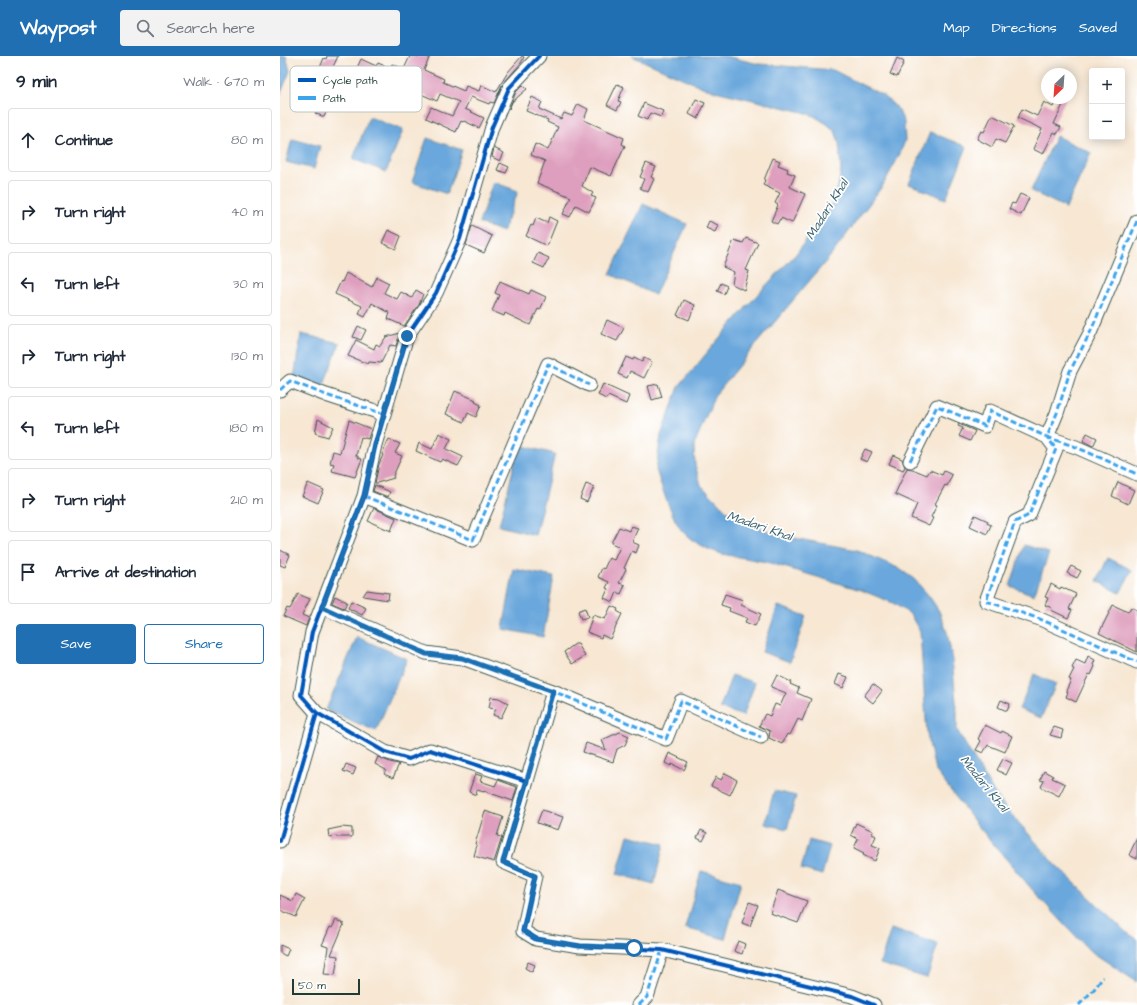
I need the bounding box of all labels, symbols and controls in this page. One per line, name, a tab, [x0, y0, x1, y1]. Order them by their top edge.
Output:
search box	[120, 10, 400, 46]
text: Waypost	[20, 15, 96, 42]
icon: search	[134, 17, 156, 39]
text: Search here	[166, 18, 255, 39]
text: Map	[943, 18, 970, 38]
text: Directions	[992, 18, 1057, 38]
text: Saved	[1079, 18, 1117, 38]
legend	[290, 66, 422, 112]
north arrow	[1041, 68, 1077, 104]
map controls	[1089, 68, 1125, 140]
button: +	[1089, 68, 1125, 104]
text: 9 min	[16, 70, 57, 94]
text: Walk · 670 m	[183, 73, 264, 91]
text: Cycle path	[323, 73, 378, 89]
text: Path	[323, 91, 346, 106]
button: −	[1089, 104, 1125, 140]
icon: ahead	[17, 129, 39, 151]
text: Continue	[55, 130, 113, 151]
text: 80 m	[231, 131, 263, 149]
water label: Madari Khal	[801, 174, 854, 243]
icon: right	[17, 201, 39, 223]
text: Turn right	[55, 202, 126, 223]
text: 40 m	[231, 203, 263, 221]
icon: left	[17, 273, 39, 295]
text: Turn left	[55, 274, 119, 295]
text: 30 m	[233, 275, 263, 293]
route end	[398, 327, 416, 345]
icon: right	[17, 345, 39, 367]
text: Turn right	[55, 346, 126, 367]
text: 130 m	[231, 347, 263, 365]
icon: left	[17, 417, 39, 439]
text: Turn left	[55, 418, 119, 439]
text: 180 m	[229, 419, 263, 437]
icon: right	[17, 489, 39, 511]
text: Turn right	[55, 490, 126, 511]
text: 210 m	[230, 491, 263, 509]
water label: Madari Khal	[725, 506, 797, 546]
icon: arrive	[17, 561, 39, 583]
text: Arrive at destination	[55, 562, 196, 583]
button: Save	[16, 624, 136, 664]
button: Share	[144, 624, 264, 664]
water label: Madari Khal	[956, 752, 1014, 817]
route start	[625, 939, 643, 957]
scale bar	[292, 977, 360, 996]
text: 50 m	[298, 978, 326, 993]

